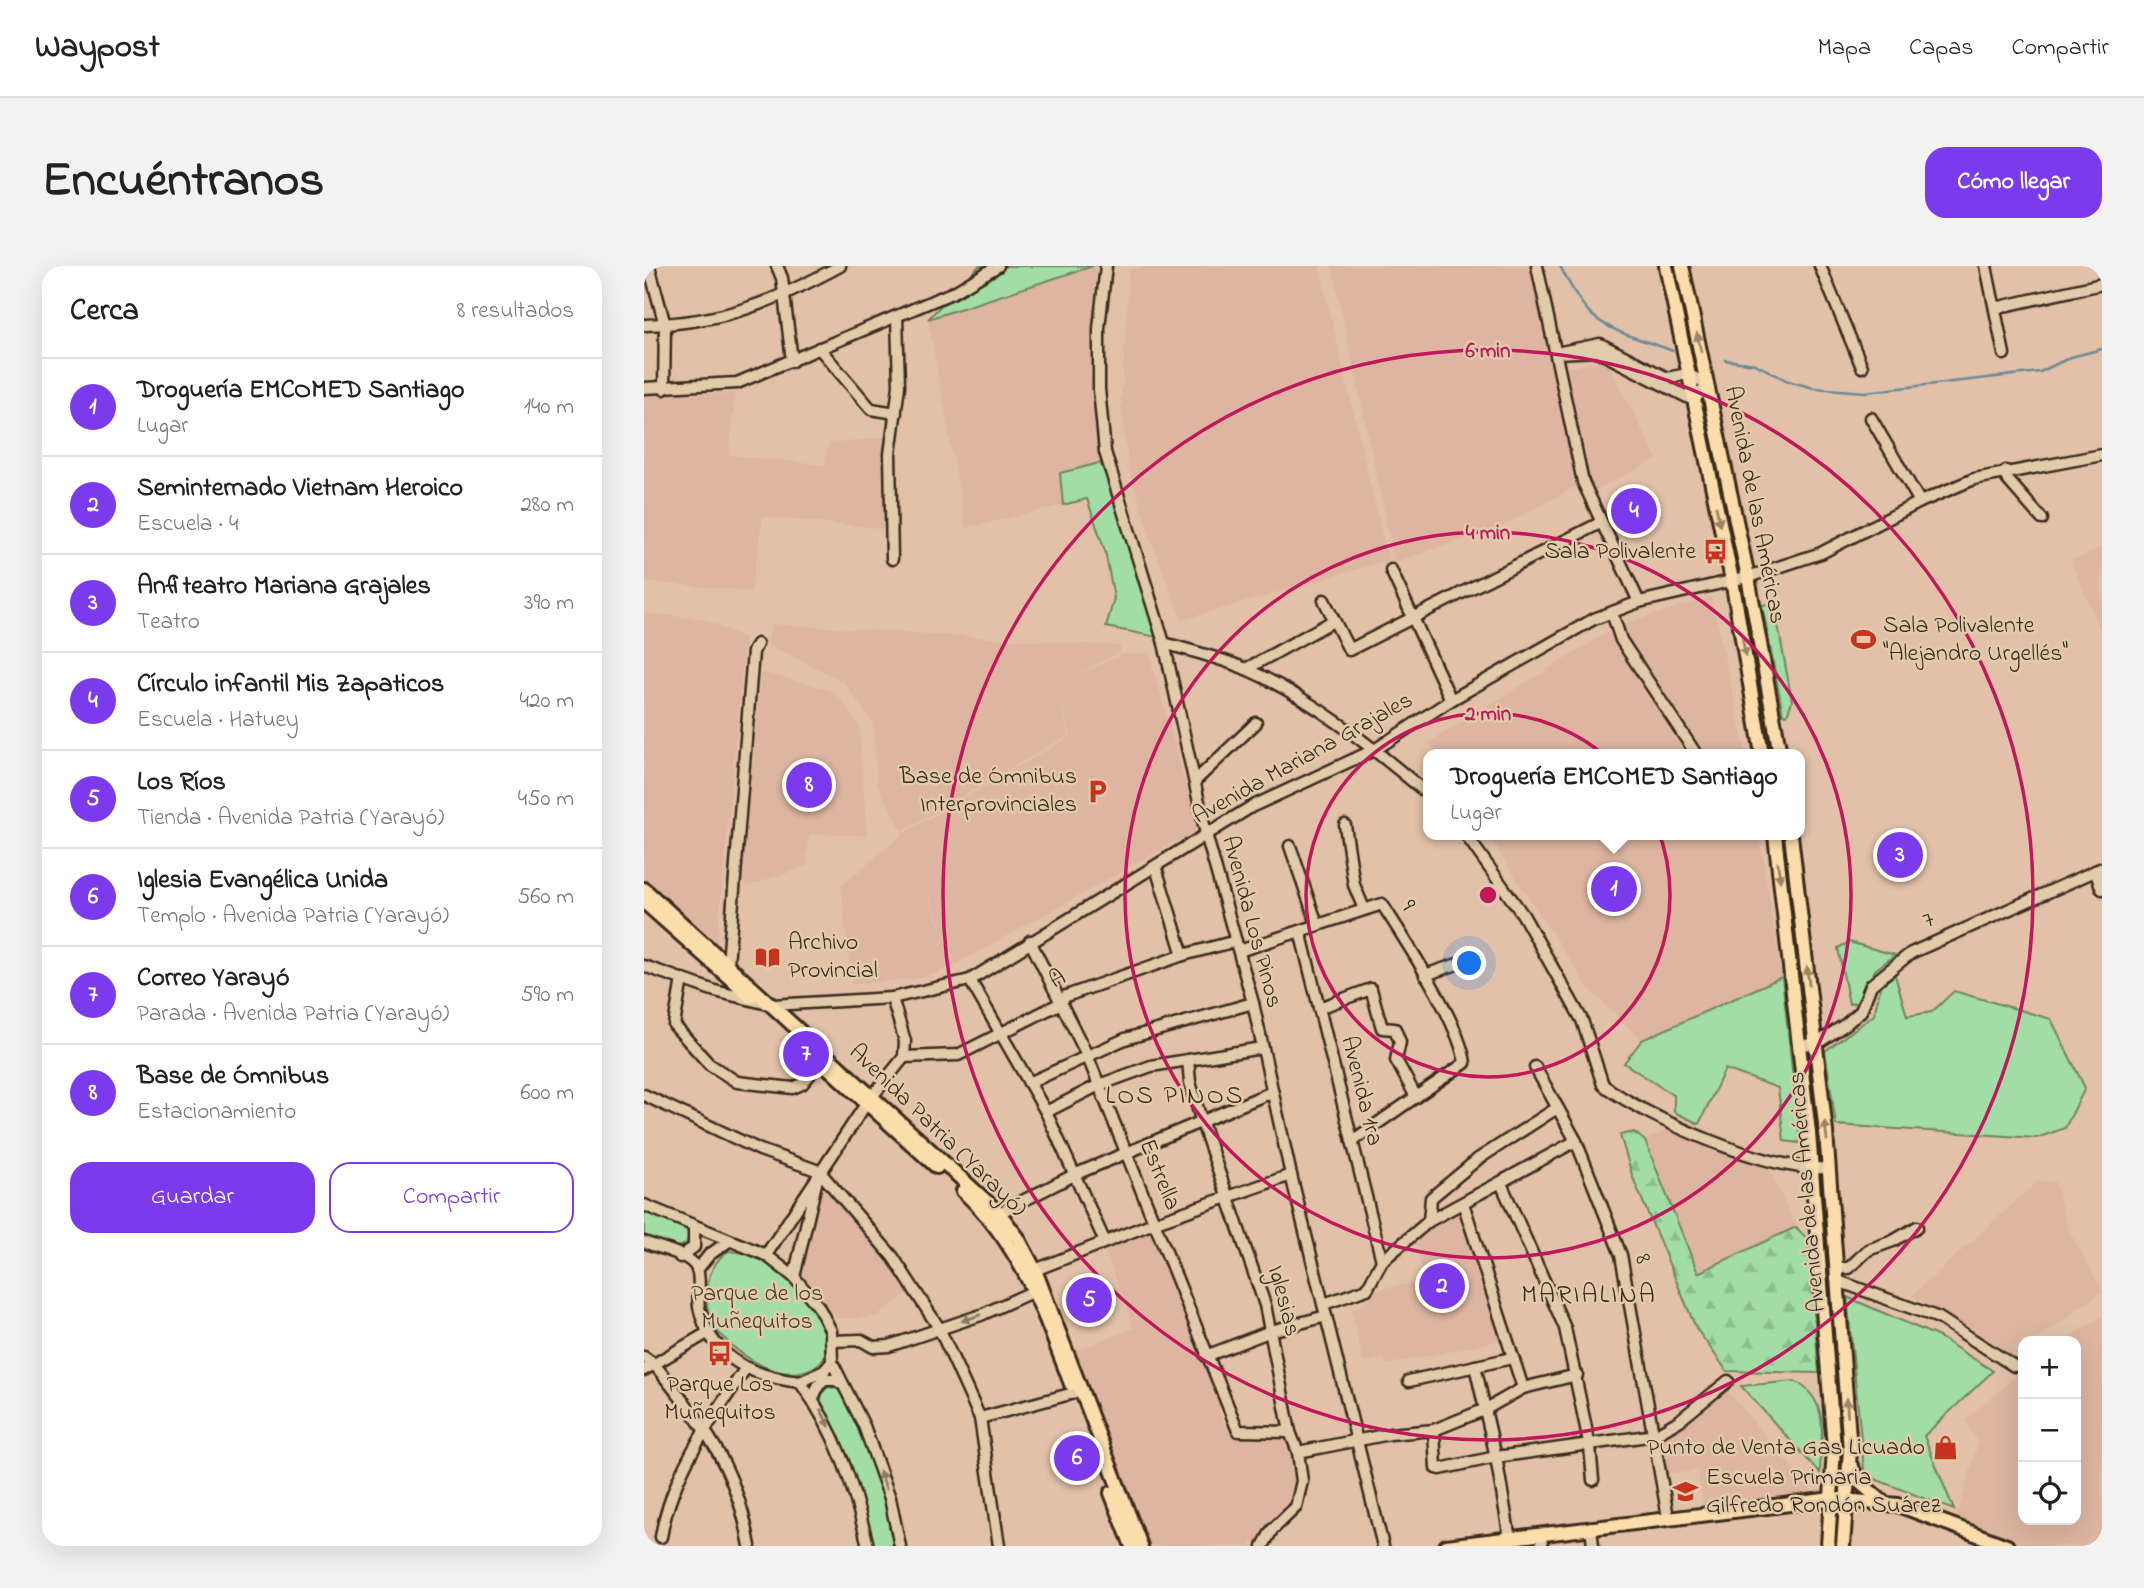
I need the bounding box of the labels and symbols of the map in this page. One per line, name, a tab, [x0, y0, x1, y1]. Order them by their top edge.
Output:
one-way arrow	[1693, 331, 1704, 353]
text: 6 min	[1466, 337, 1510, 367]
street label: Avenida de las Américas	[1714, 383, 1794, 627]
pin: 4	[1611, 485, 1657, 537]
one-way arrow	[1713, 505, 1724, 527]
text: 4 min	[1466, 519, 1510, 549]
place label: Sala Polivalente	[1544, 535, 1696, 570]
bus stop icon: Sala Polivalente	[1702, 538, 1730, 566]
place label: Sala Polivalente "Alejandro Urgellés"	[1883, 609, 2068, 672]
sports icon: Sala Polivalente "Alejandro Urgellés"	[1849, 626, 1877, 654]
one-way arrow	[1738, 636, 1749, 658]
street label: Avenida Mariana Grajales	[1186, 684, 1420, 834]
text: 2 min	[1464, 700, 1511, 730]
pin: 8	[786, 759, 832, 811]
place label: Base de Ómnibus Interprovinciales	[899, 760, 1077, 823]
parking icon: Base de Ómnibus Interprovinciales	[1083, 777, 1111, 805]
pin: 3	[1877, 829, 1923, 881]
street label: Avenida Los Pinos	[1211, 832, 1291, 1012]
one-way arrow	[1774, 861, 1785, 883]
pin: 1	[1591, 863, 1637, 915]
centre of rings	[1476, 883, 1500, 907]
street label: 9	[1390, 894, 1424, 919]
street label: 7	[1918, 903, 1940, 939]
place label: Archivo Provincial	[788, 926, 878, 989]
library icon: Archivo Provincial	[754, 943, 782, 971]
your location	[1452, 946, 1486, 980]
street label: A	[1043, 961, 1073, 999]
one-way arrow	[1802, 965, 1813, 987]
pin: 7	[783, 1028, 829, 1080]
street label: Avenida 1ra	[1330, 1032, 1392, 1150]
street label: Avenida Patria (Yarayó)	[839, 1036, 1034, 1226]
street label: Avenida de las Américas	[1780, 1070, 1836, 1314]
district label: LOS PINOS	[1106, 1078, 1244, 1116]
one-way arrow	[1820, 1120, 1831, 1142]
street label: Estrella	[1129, 1134, 1189, 1216]
street label: 8	[1624, 1250, 1660, 1268]
pin: 2	[1419, 1260, 1465, 1312]
street label: Iglesias	[1257, 1262, 1309, 1340]
pin: 5	[1066, 1274, 1112, 1326]
park label: Parque de los Muñequitos	[691, 1277, 823, 1340]
district label: MARIALINA	[1521, 1277, 1657, 1315]
one-way arrow	[961, 1313, 982, 1324]
bus stop icon: Parque Los Muñequitos	[706, 1340, 734, 1368]
place label: Parque Los Muñequitos	[664, 1368, 776, 1431]
one-way arrow	[1841, 1395, 1852, 1417]
one-way arrow	[819, 1408, 830, 1428]
place label: Punto de Venta Gas Licuado	[1647, 1431, 1925, 1466]
pin: 6	[1054, 1432, 1100, 1484]
shop icon: Punto de Venta Gas Licuado	[1931, 1434, 1959, 1462]
place label: Escuela Primaria Gilfredo Rondón Suárez	[1706, 1461, 1942, 1524]
one-way arrow	[878, 1469, 889, 1490]
school or university icon: Escuela Primaria Gilfredo Rondón Suárez	[1672, 1478, 1700, 1506]

